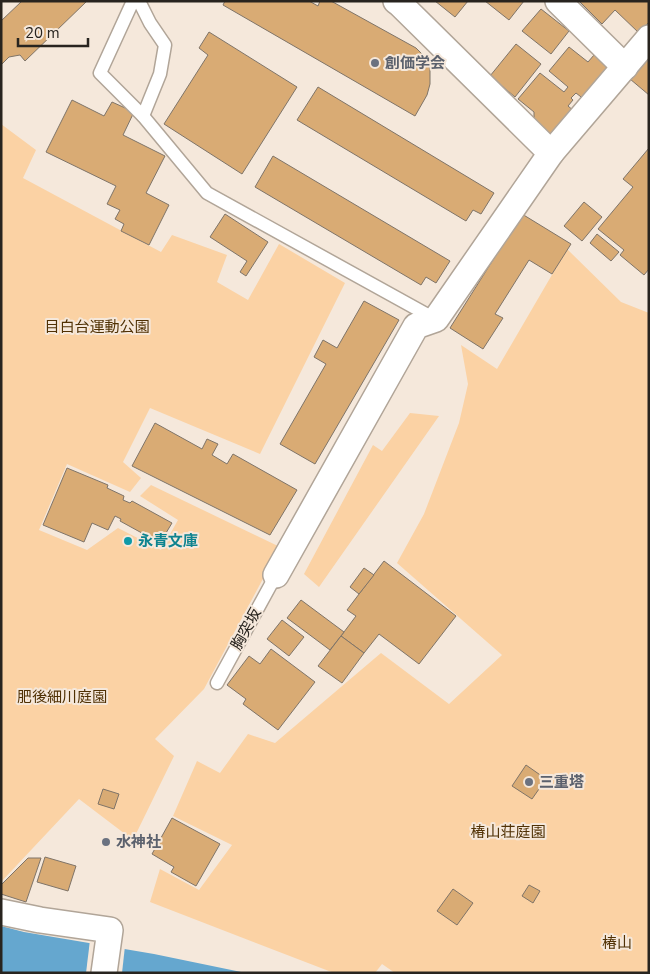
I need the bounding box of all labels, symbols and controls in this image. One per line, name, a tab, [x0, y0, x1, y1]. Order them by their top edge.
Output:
scale bar	[18, 15, 88, 47]
text: 20 m	[25, 23, 60, 43]
place label: 創価学会	[385, 53, 445, 73]
marker: 創価学会	[369, 57, 381, 69]
park label: 目白台運動公園	[44, 317, 150, 337]
place label: 永青文庫	[138, 531, 198, 551]
marker: 永青文庫	[122, 535, 134, 547]
street label: 胸突坂	[226, 604, 266, 654]
park label: 肥後細川庭園	[17, 687, 107, 707]
place label: 三重塔	[539, 772, 584, 792]
marker: 三重塔	[523, 776, 535, 788]
park label: 椿山荘庭園	[470, 822, 546, 842]
place label: 水神社	[116, 832, 161, 852]
marker: 水神社	[100, 836, 112, 848]
park label: 椿山	[602, 933, 632, 953]

